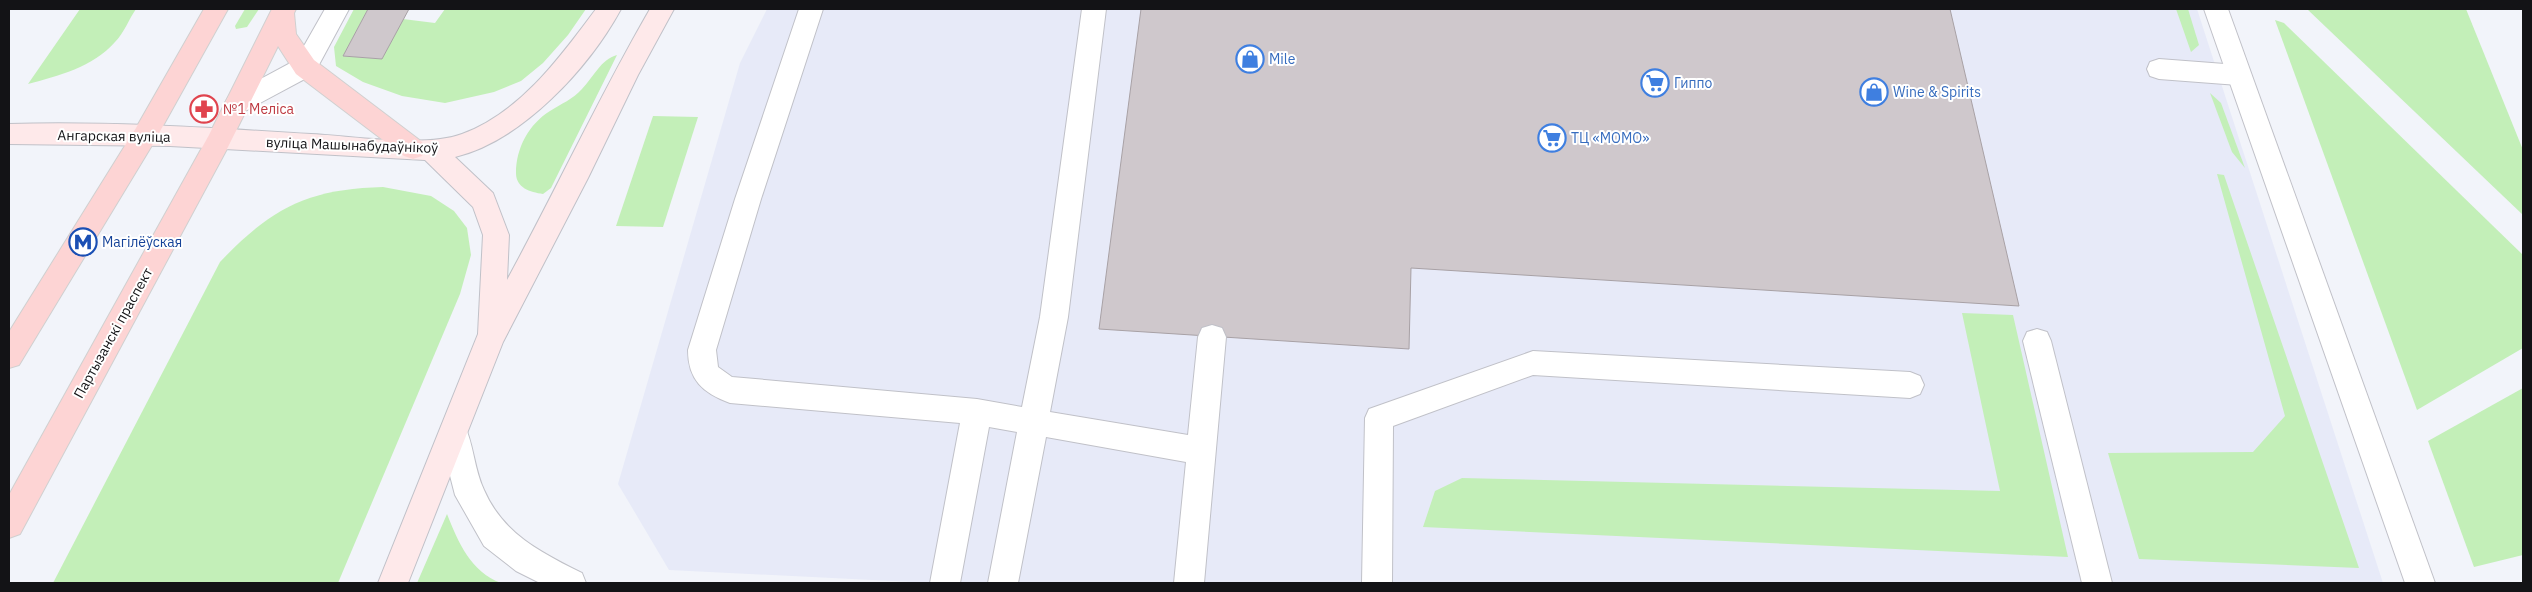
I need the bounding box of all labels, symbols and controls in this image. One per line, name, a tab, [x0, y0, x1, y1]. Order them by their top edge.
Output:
shop icon: Mile	[1235, 44, 1265, 74]
place label: Mile	[1269, 50, 1296, 68]
supermarket icon: Гиппо	[1640, 68, 1670, 98]
place label: Гиппо	[1674, 74, 1712, 92]
shop icon: Wine & Spirits	[1859, 77, 1889, 107]
place label: Wine & Spirits	[1893, 83, 1981, 101]
pharmacy icon: №1 Меліса	[189, 94, 219, 124]
place label: №1 Меліса	[223, 100, 295, 118]
supermarket icon: ТЦ «МОМО»	[1537, 123, 1567, 153]
street label: Ангарская вуліца	[57, 126, 171, 146]
place label: ТЦ «МОМО»	[1571, 129, 1649, 147]
street label: вуліца Машынабудаўнікоў	[266, 133, 438, 157]
metro station icon: Магілёўская	[68, 227, 98, 257]
place label: Магілёўская	[102, 233, 182, 251]
street label: Партызанскі праспект	[70, 264, 157, 402]

